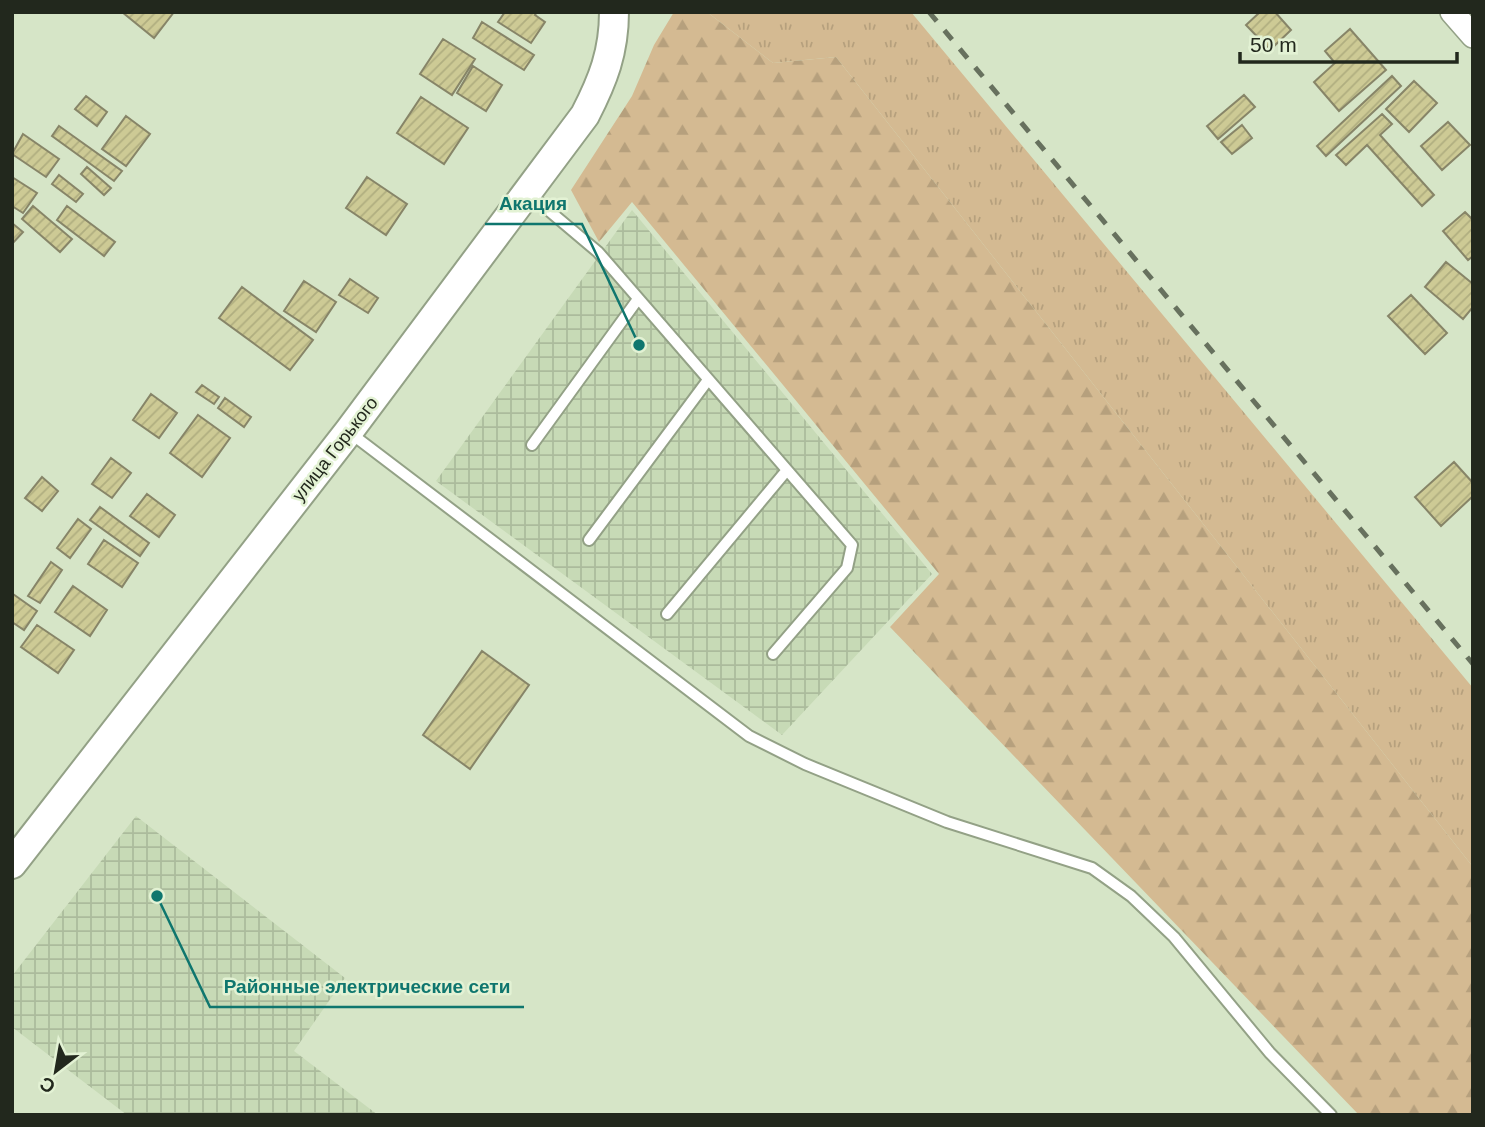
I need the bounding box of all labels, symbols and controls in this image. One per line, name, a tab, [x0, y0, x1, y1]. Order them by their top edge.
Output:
scale bar	[1240, 21, 1457, 65]
text: 50 m	[1250, 33, 1297, 56]
callout: Акация	[485, 184, 582, 224]
text: Акация	[499, 193, 567, 214]
street label: улица Горького	[288, 393, 382, 505]
callout: Районные электрические сети	[210, 967, 524, 1007]
text: Районные электрические сети	[224, 976, 510, 997]
north arrow	[21, 1036, 91, 1106]
text: С	[36, 1072, 59, 1098]

